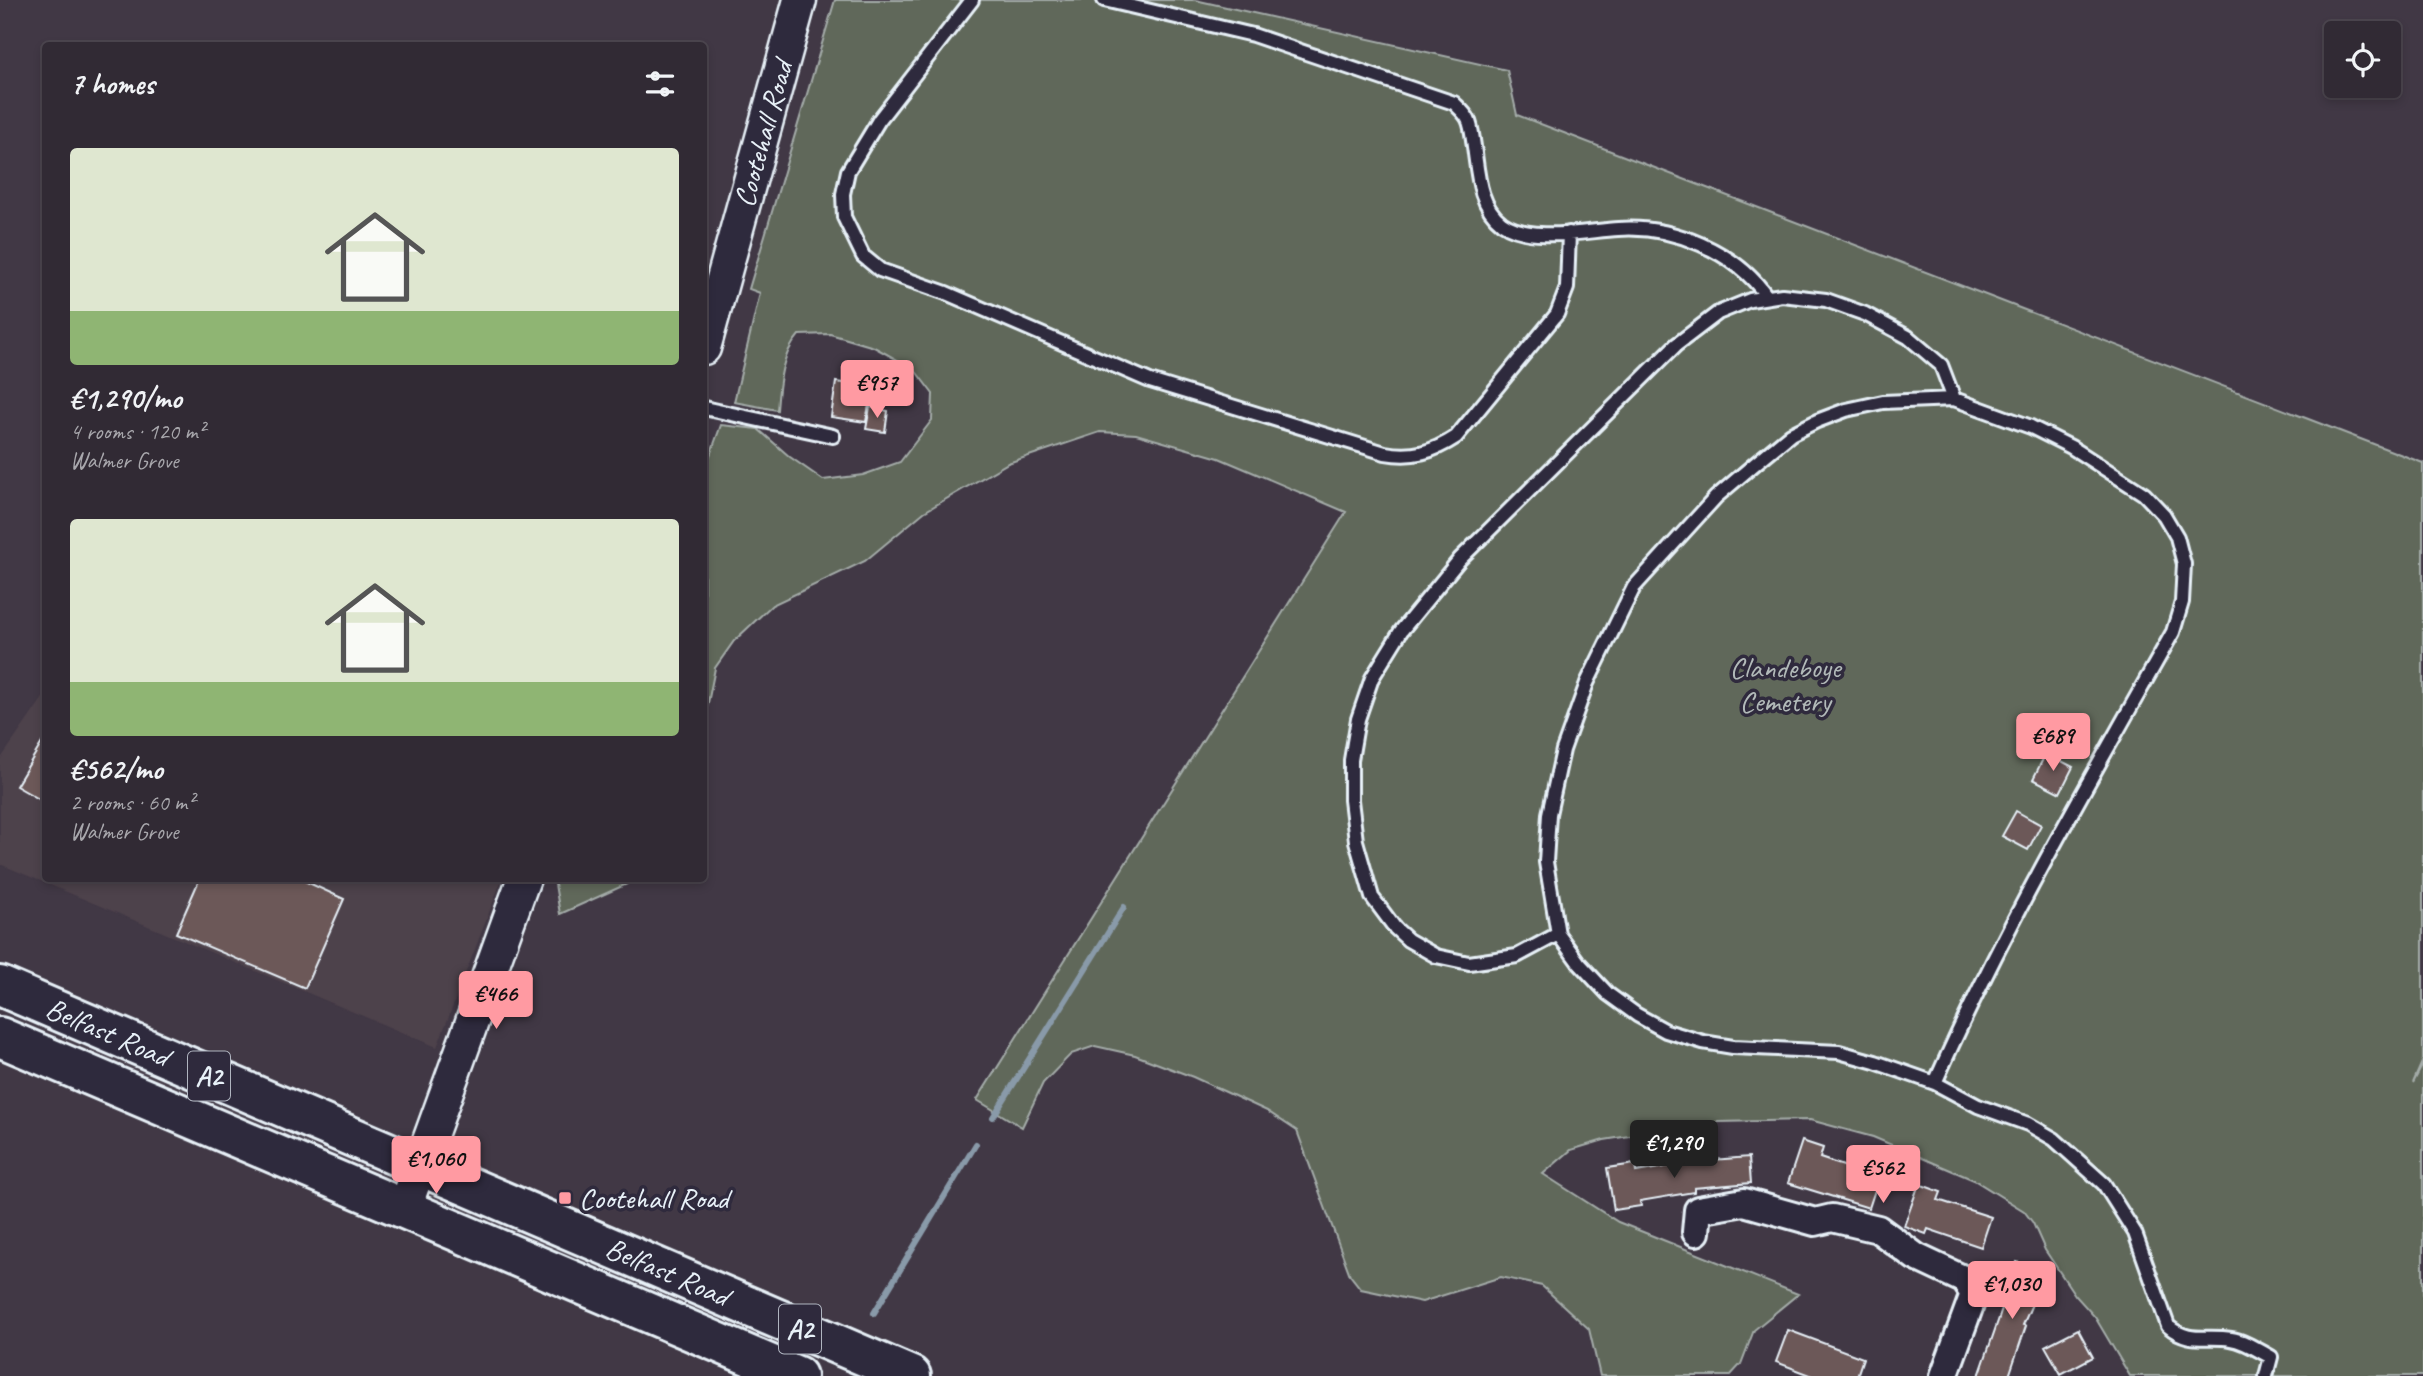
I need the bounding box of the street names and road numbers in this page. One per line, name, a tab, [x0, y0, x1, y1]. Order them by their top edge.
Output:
street label: Cootehall Road	[725, 53, 802, 211]
street label: Belfast Road	[40, 989, 179, 1077]
road number: A2	[188, 1052, 230, 1100]
street label: Belfast Road	[600, 1229, 739, 1316]
road number: A2	[779, 1304, 821, 1354]

